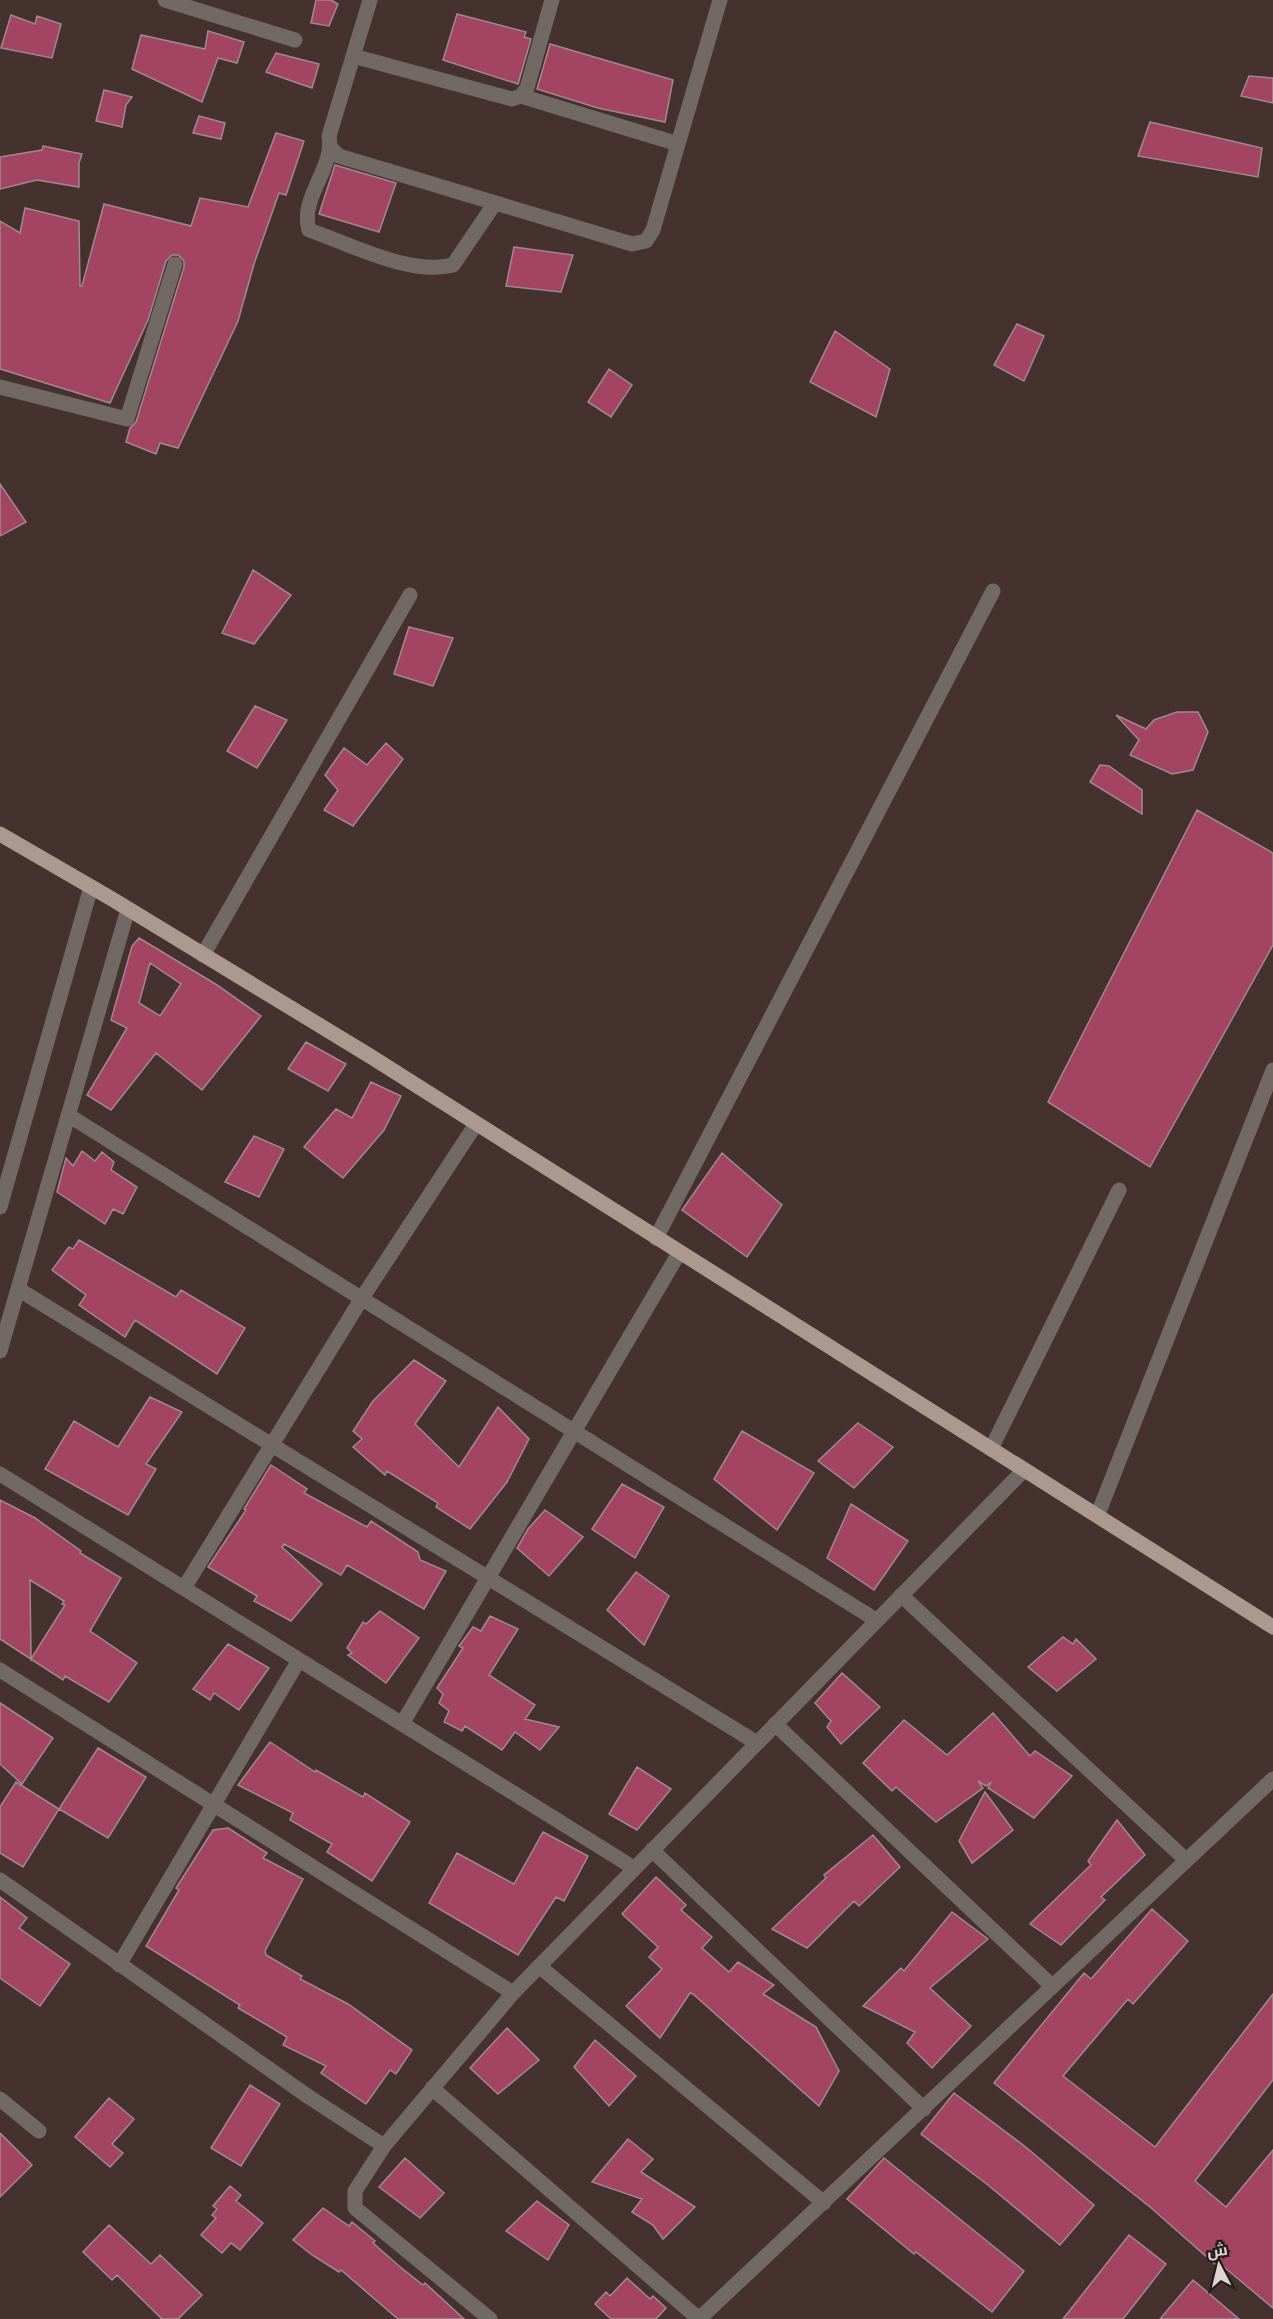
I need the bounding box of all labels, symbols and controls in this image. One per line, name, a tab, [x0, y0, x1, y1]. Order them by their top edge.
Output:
north arrow	[1189, 2235, 1249, 2295]
text: ش	[1206, 2239, 1229, 2261]

